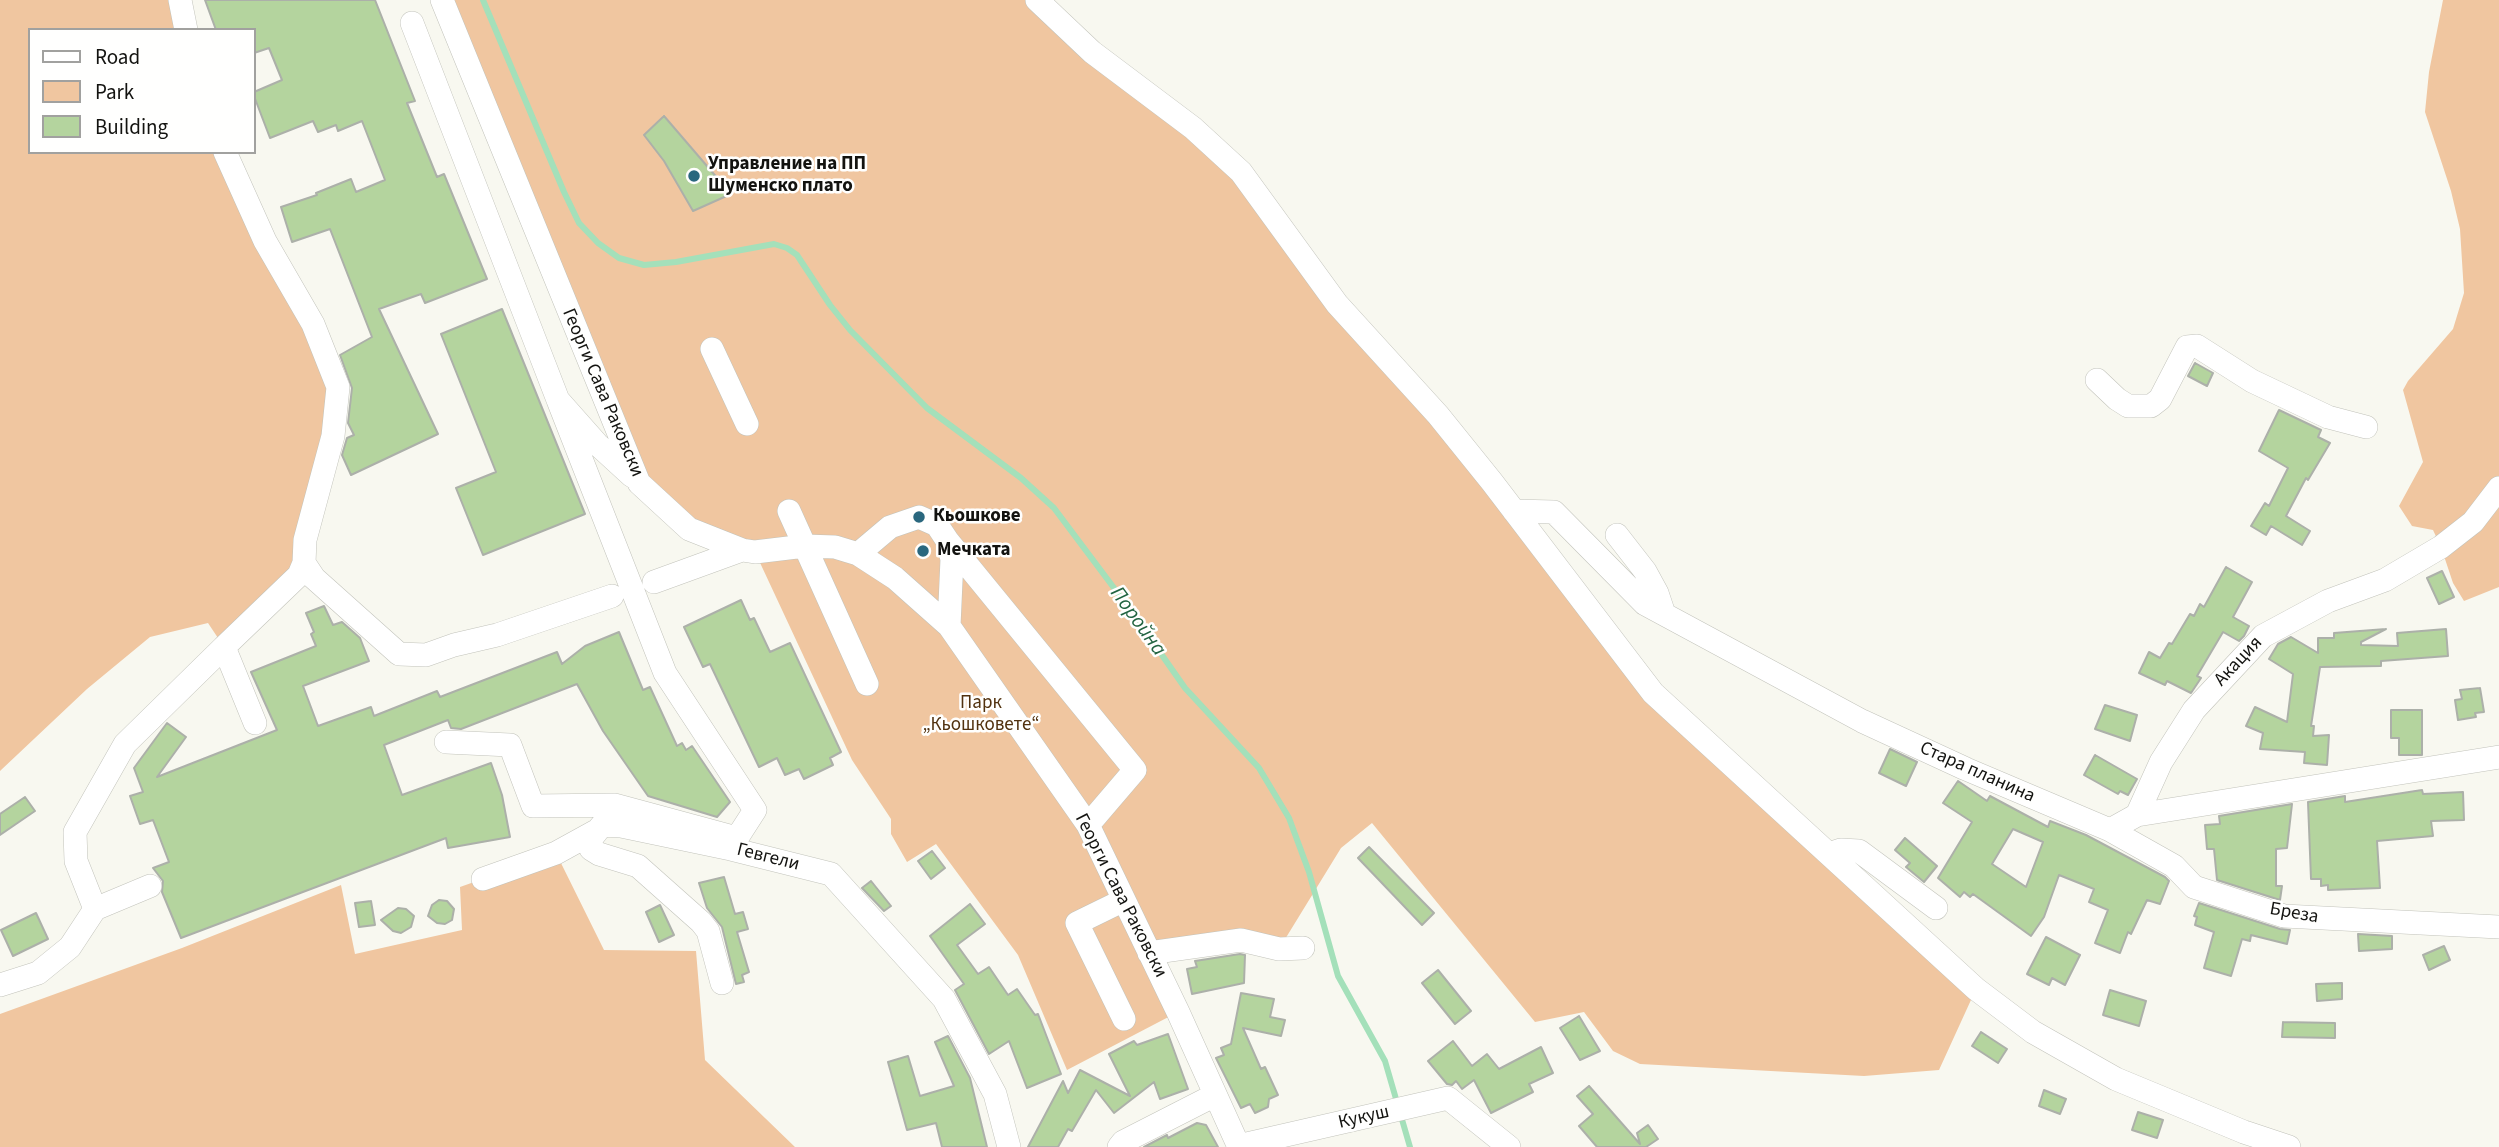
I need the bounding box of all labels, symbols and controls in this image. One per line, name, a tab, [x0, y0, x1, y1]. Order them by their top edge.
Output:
legend	[28, 28, 256, 154]
text: Road	[95, 42, 140, 72]
text: Park	[95, 77, 134, 107]
text: Building	[95, 112, 168, 142]
place label: Управление на ПП Шуменско плато	[708, 154, 866, 198]
marker: Управление на ПП Шуменско плато	[686, 168, 702, 184]
street label: Георги Сава Раковски	[556, 305, 648, 481]
place label: Кьошкове	[933, 506, 1021, 528]
marker: Кьошкове	[911, 509, 927, 525]
place label: Мечката	[937, 540, 1011, 562]
marker: Мечката	[915, 543, 931, 559]
water label: Поройна	[1104, 583, 1170, 661]
street label: Акация	[2210, 632, 2268, 692]
park label: Парк „Кьошковете“	[922, 693, 1040, 737]
street label: Стара планина	[1916, 737, 2038, 809]
street label: Георги Сава Раковски	[1069, 810, 1171, 982]
street label: Гевгели	[734, 839, 802, 877]
street label: Бреза	[2268, 898, 2320, 930]
street label: Кукуш	[1336, 1101, 1392, 1135]

